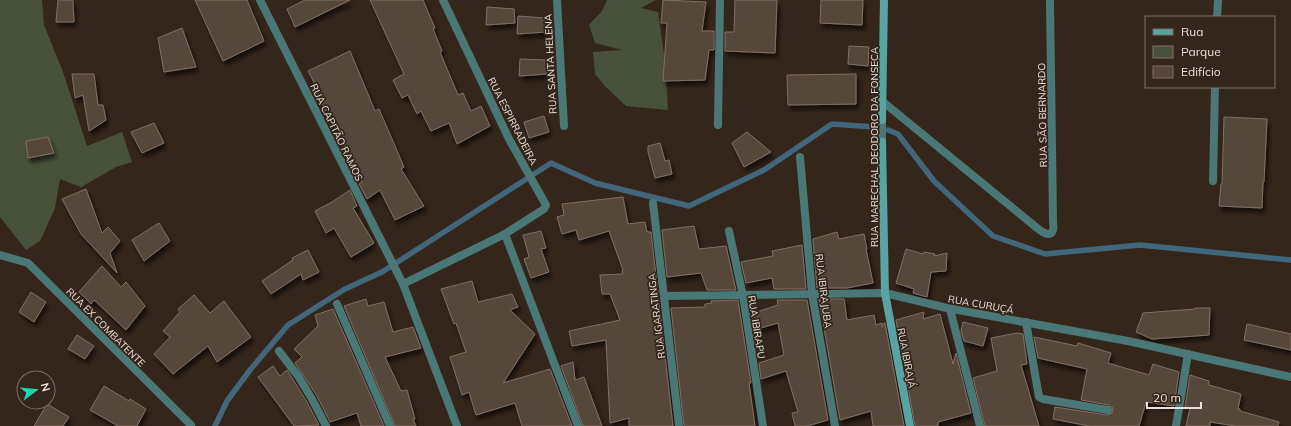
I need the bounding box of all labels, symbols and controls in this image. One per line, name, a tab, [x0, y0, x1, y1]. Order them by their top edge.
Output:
street label: RUA SANTA HELENA	[541, 13, 560, 114]
legend	[1145, 16, 1275, 88]
text: Rua	[1181, 24, 1203, 39]
text: Parque	[1181, 44, 1221, 59]
street label: RUA MARECHAL DEODORO DA FONSECA	[868, 46, 881, 247]
street label: RUA SÃO BERNARDO	[1035, 62, 1050, 167]
text: Edifício	[1181, 64, 1221, 79]
street label: RUA ESPIRRADEIRA	[485, 75, 541, 168]
street label: RUA CAPITÃO RAMOS	[307, 81, 366, 183]
street label: RUA IBIRAJUBA	[812, 253, 835, 330]
street label: RUA IGARATINGA	[645, 272, 668, 359]
street label: RUA EX COMBATENTE	[63, 285, 148, 370]
street label: RUA CURUÇÁ	[947, 292, 1015, 317]
street label: RUA IBIRAPU	[745, 294, 768, 360]
street label: RUA IBIRAJÁ	[894, 327, 919, 390]
north arrow	[16, 370, 56, 410]
text: N	[38, 381, 53, 393]
scale bar	[1147, 384, 1201, 410]
text: 20 m	[1153, 390, 1181, 405]

